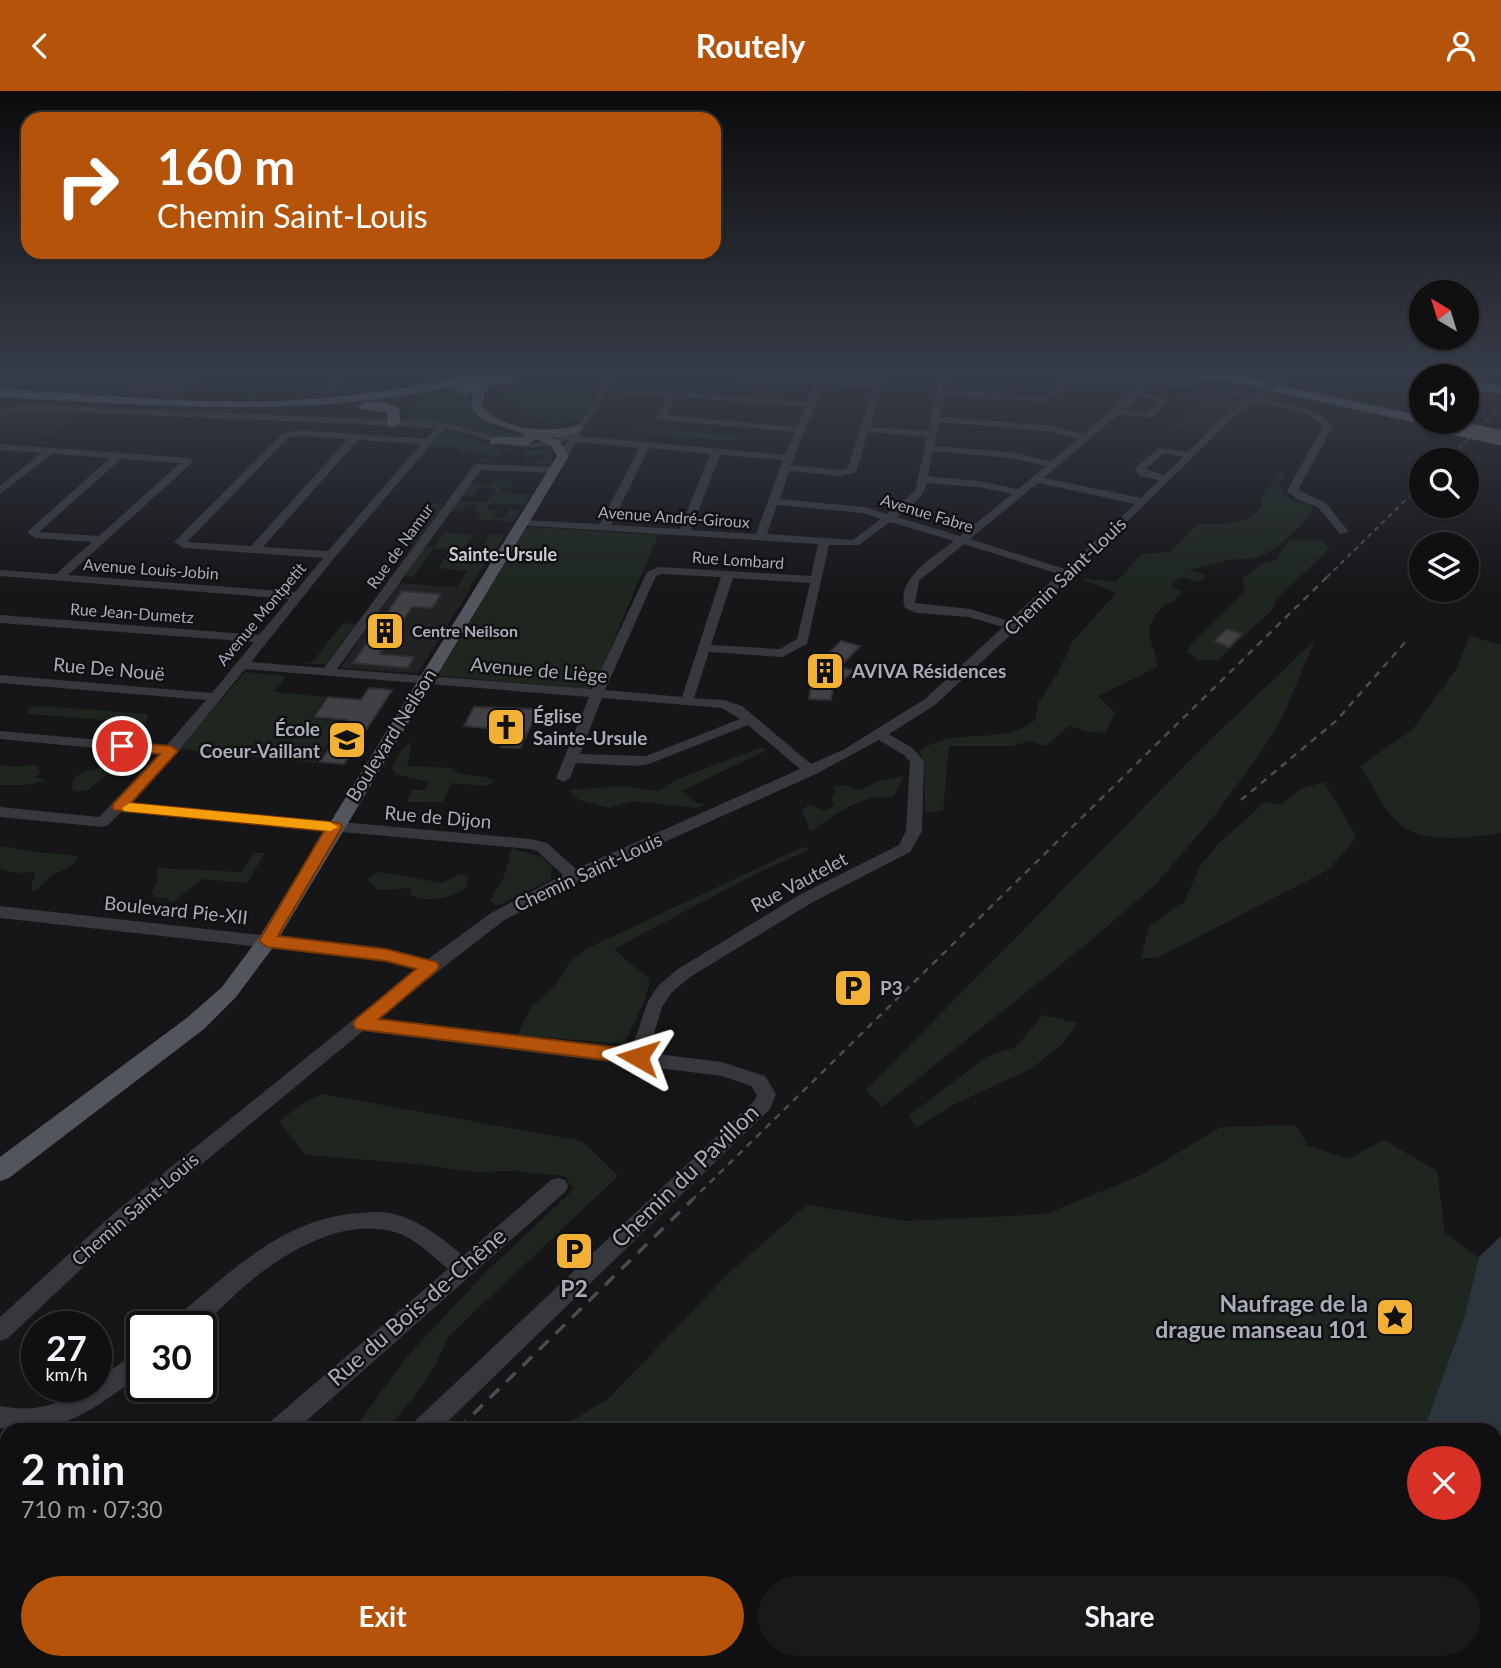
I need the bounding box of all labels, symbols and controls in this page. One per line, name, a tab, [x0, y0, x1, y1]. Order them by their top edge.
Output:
text: Routely	[696, 26, 805, 65]
icon: back	[21, 27, 59, 65]
icon: person	[1442, 27, 1480, 65]
text: 160 m	[157, 137, 295, 195]
icon: right	[42, 140, 133, 231]
text: Chemin Saint-Louis	[157, 196, 428, 235]
north arrow	[1409, 280, 1479, 350]
map controls	[1409, 280, 1479, 602]
button: sound	[1409, 364, 1479, 434]
button: search	[1409, 448, 1479, 518]
street label: Avenue Fabre	[879, 489, 976, 536]
street label: Rue de Namur	[362, 499, 437, 592]
street label: Avenue André-Giroux	[598, 502, 751, 531]
street label: Chemin Saint-Louis	[999, 512, 1130, 640]
button: layers	[1409, 532, 1479, 602]
district label: Sainte-Ursule	[449, 543, 558, 565]
street label: Rue Lombard	[691, 547, 785, 572]
street label: Avenue Louis-Jobin	[83, 554, 219, 583]
street label: Avenue Montpetit	[212, 558, 309, 669]
street label: Rue Jean-Dumetz	[70, 599, 195, 626]
building icon: Centre Neilson	[364, 610, 406, 652]
place label: Centre Neilson	[412, 621, 518, 640]
building icon: AVIVA Résidences	[804, 650, 846, 692]
street label: Rue De Nouë	[52, 652, 166, 685]
street label: Avenue de Liège	[470, 652, 608, 687]
place label: AVIVA Résidences	[851, 659, 1006, 682]
street label: Boulevard Neilson	[341, 664, 441, 805]
place label: Église Sainte-Ursule	[533, 704, 647, 749]
church icon: Église Sainte-Ursule	[485, 706, 527, 748]
pin	[92, 716, 152, 776]
place label: École Coeur-Vaillant	[200, 717, 320, 762]
school or university icon: École Coeur-Vaillant	[326, 719, 368, 761]
icon: arrive	[103, 727, 141, 765]
street label: Rue de Dijon	[384, 800, 492, 833]
street label: Chemin Saint-Louis	[510, 827, 665, 916]
street label: Rue Vautelet	[747, 846, 851, 917]
street label: Boulevard Pie-XII	[103, 891, 249, 928]
parking icon: P3	[832, 967, 874, 1009]
place label: P3	[880, 976, 903, 999]
position arrow	[601, 1020, 675, 1094]
street label: Chemin du Pavillon	[605, 1098, 764, 1253]
street label: Chemin Saint-Louis	[66, 1147, 203, 1270]
street label: Rue du Bois-de-Chêne	[321, 1221, 511, 1391]
parking icon: P2	[553, 1230, 595, 1272]
place label: P2	[560, 1274, 588, 1302]
place label: Naufrage de la drague manseau 101	[1155, 1289, 1368, 1343]
place icon: Naufrage de la drague manseau 101	[1374, 1296, 1416, 1338]
speed limit sign: 30	[126, 1311, 217, 1402]
text: 27	[46, 1326, 87, 1368]
text: km/h	[45, 1363, 88, 1385]
text: 2 min	[21, 1444, 125, 1494]
button: close	[1407, 1446, 1481, 1520]
text: 710 m · 07:30	[21, 1495, 163, 1523]
button: Exit	[21, 1576, 744, 1656]
button: Share	[758, 1576, 1481, 1656]

